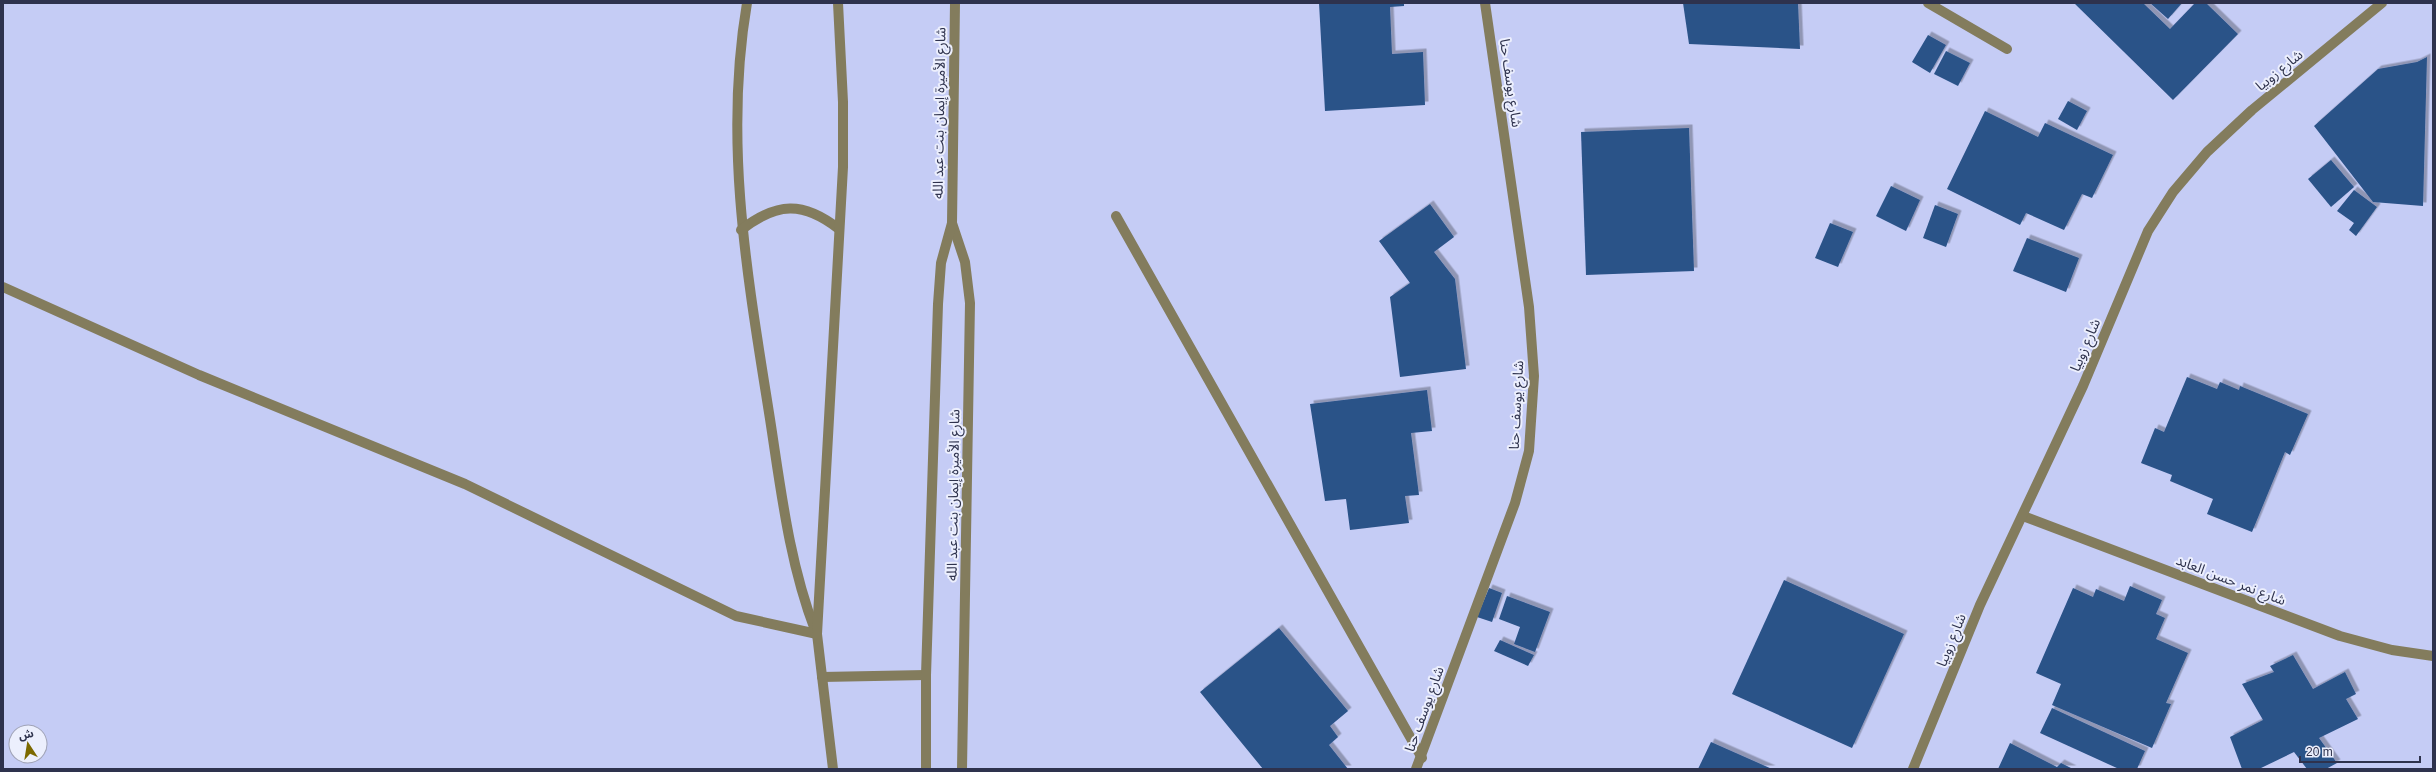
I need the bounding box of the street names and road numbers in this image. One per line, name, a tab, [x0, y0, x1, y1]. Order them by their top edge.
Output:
street label: شارع الأميرة إيمان بنت عبد الله	[930, 27, 951, 199]
street label: شارع يوسف حنا	[1494, 38, 1525, 129]
street label: شارع زوبيا	[2252, 46, 2308, 96]
street label: شارع زوبيا	[2067, 316, 2106, 375]
street label: شارع يوسف حنا	[1506, 360, 1529, 450]
street label: شارع الأميرة إيمان بنت عبد الله	[944, 409, 965, 581]
street label: شارع نمر حسن العابد	[2173, 552, 2288, 611]
street label: شارع زوبيا	[1933, 611, 1972, 670]
street label: شارع يوسف حنا	[1401, 664, 1450, 755]

